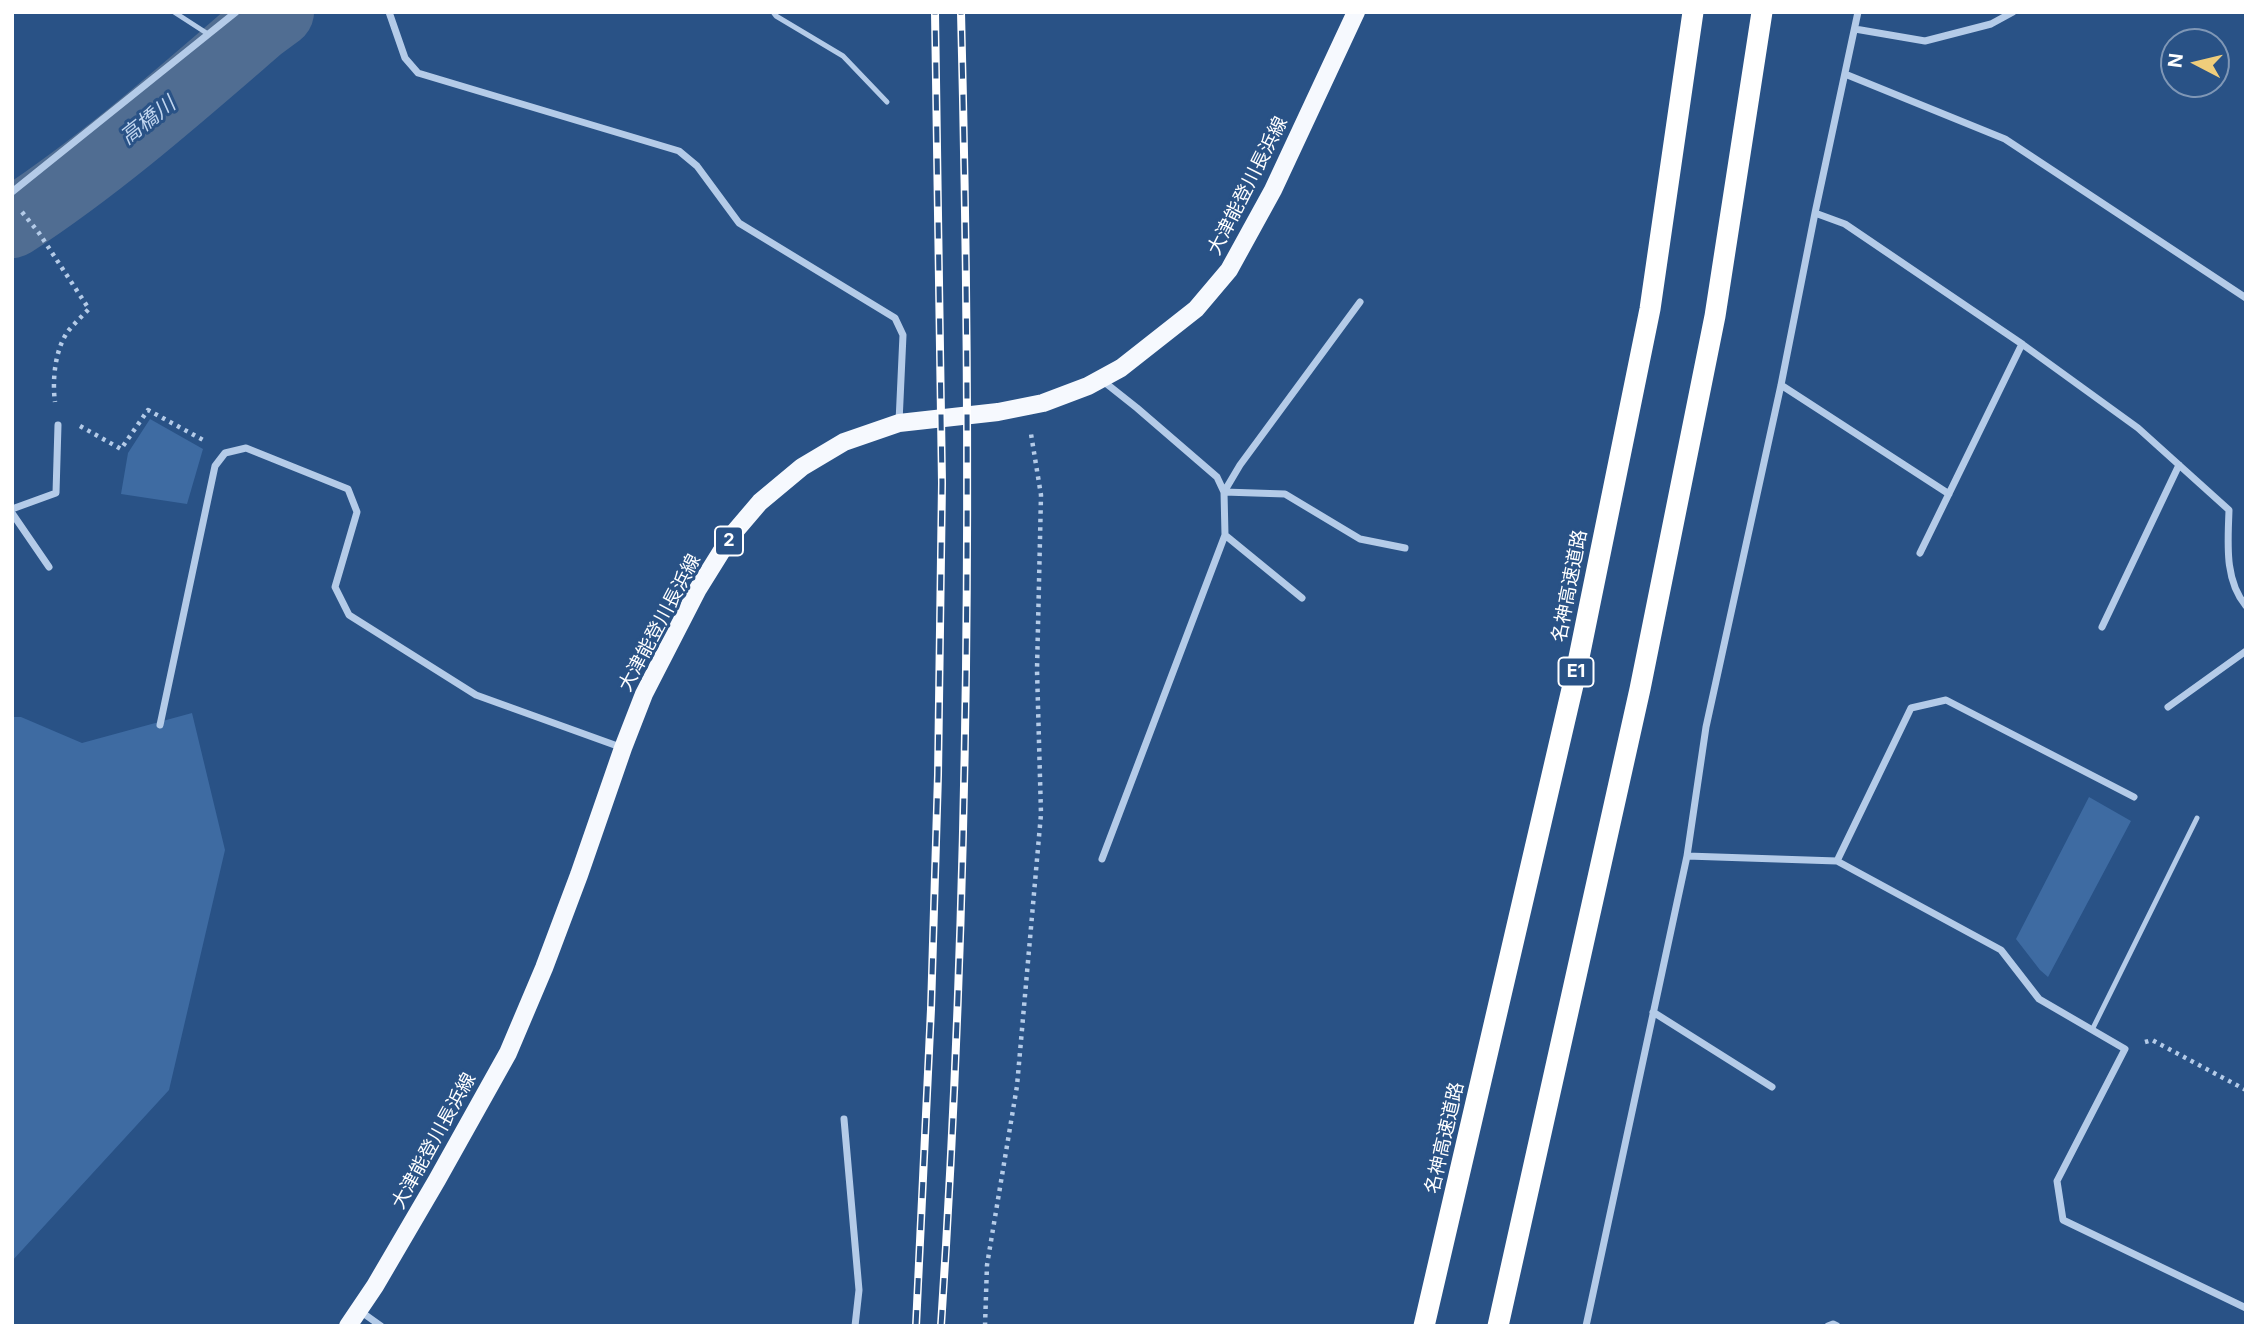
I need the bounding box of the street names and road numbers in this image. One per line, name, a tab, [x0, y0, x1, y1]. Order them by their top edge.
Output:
street label: 大津能登川長浜線	[1203, 113, 1293, 259]
road number: 2	[715, 526, 743, 556]
street label: 名神高速道路	[1548, 528, 1592, 644]
street label: 大津能登川長浜線	[614, 551, 706, 695]
road number: E1	[1558, 658, 1594, 686]
street label: 大津能登川長浜線	[387, 1069, 481, 1213]
street label: 名神高速道路	[1421, 1080, 1469, 1196]

